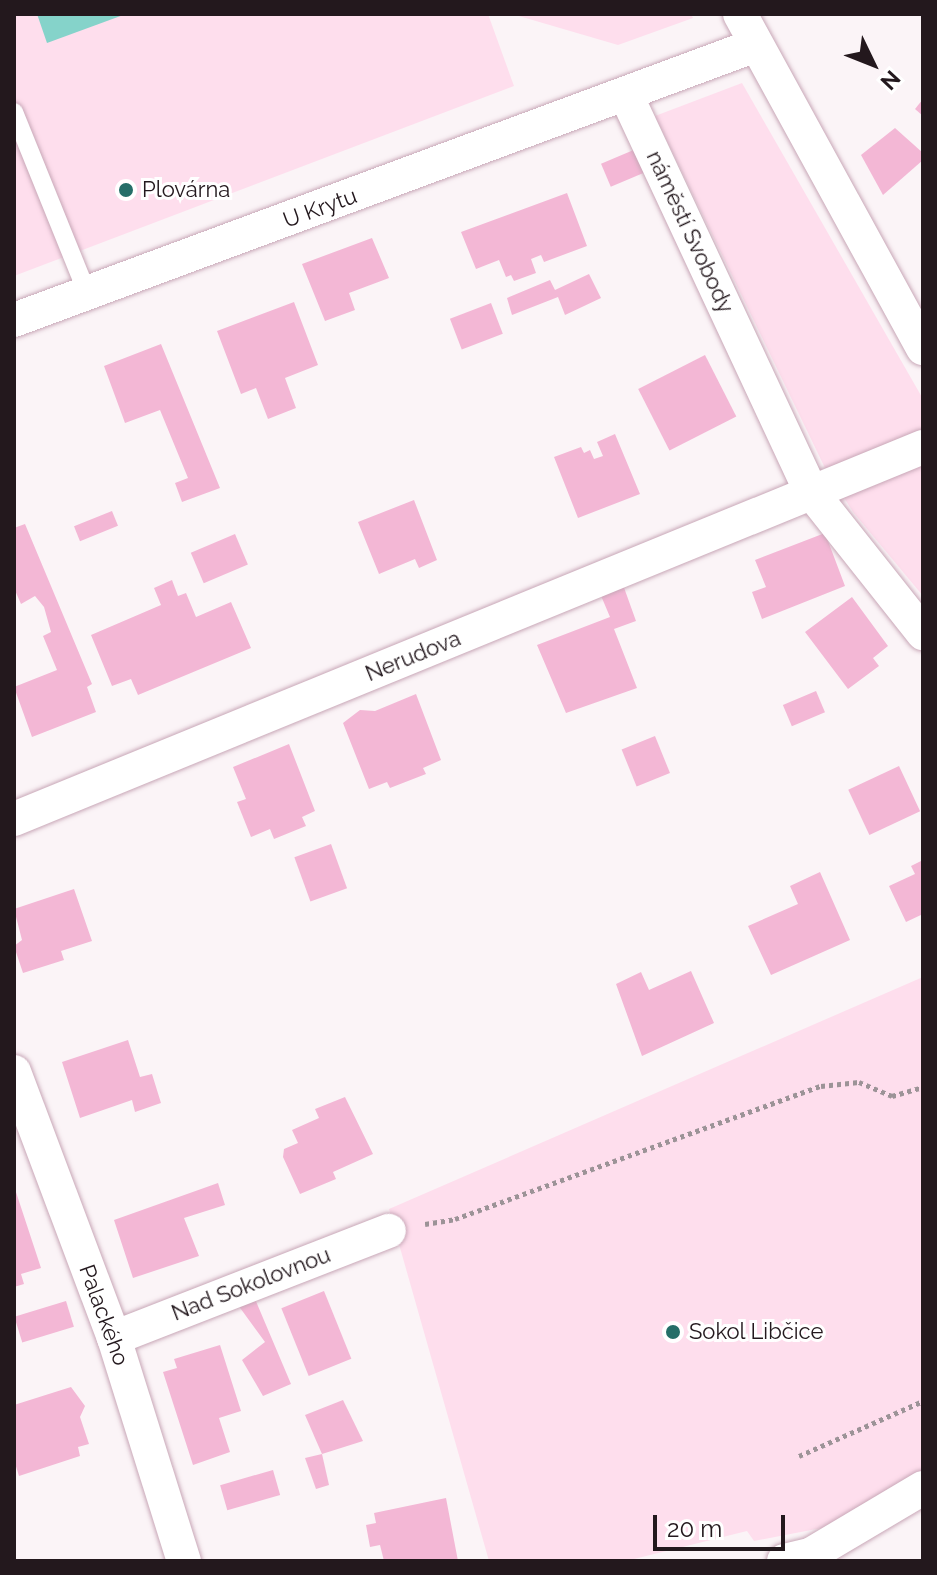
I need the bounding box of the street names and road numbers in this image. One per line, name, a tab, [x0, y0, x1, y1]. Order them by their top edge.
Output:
street label: náměstí Svobody	[641, 147, 739, 317]
street label: U Krytu	[280, 183, 360, 233]
street label: Nerudova	[362, 625, 464, 687]
street label: Nad Sokolovnou	[168, 1242, 334, 1326]
street label: Palackého	[74, 1261, 134, 1369]

